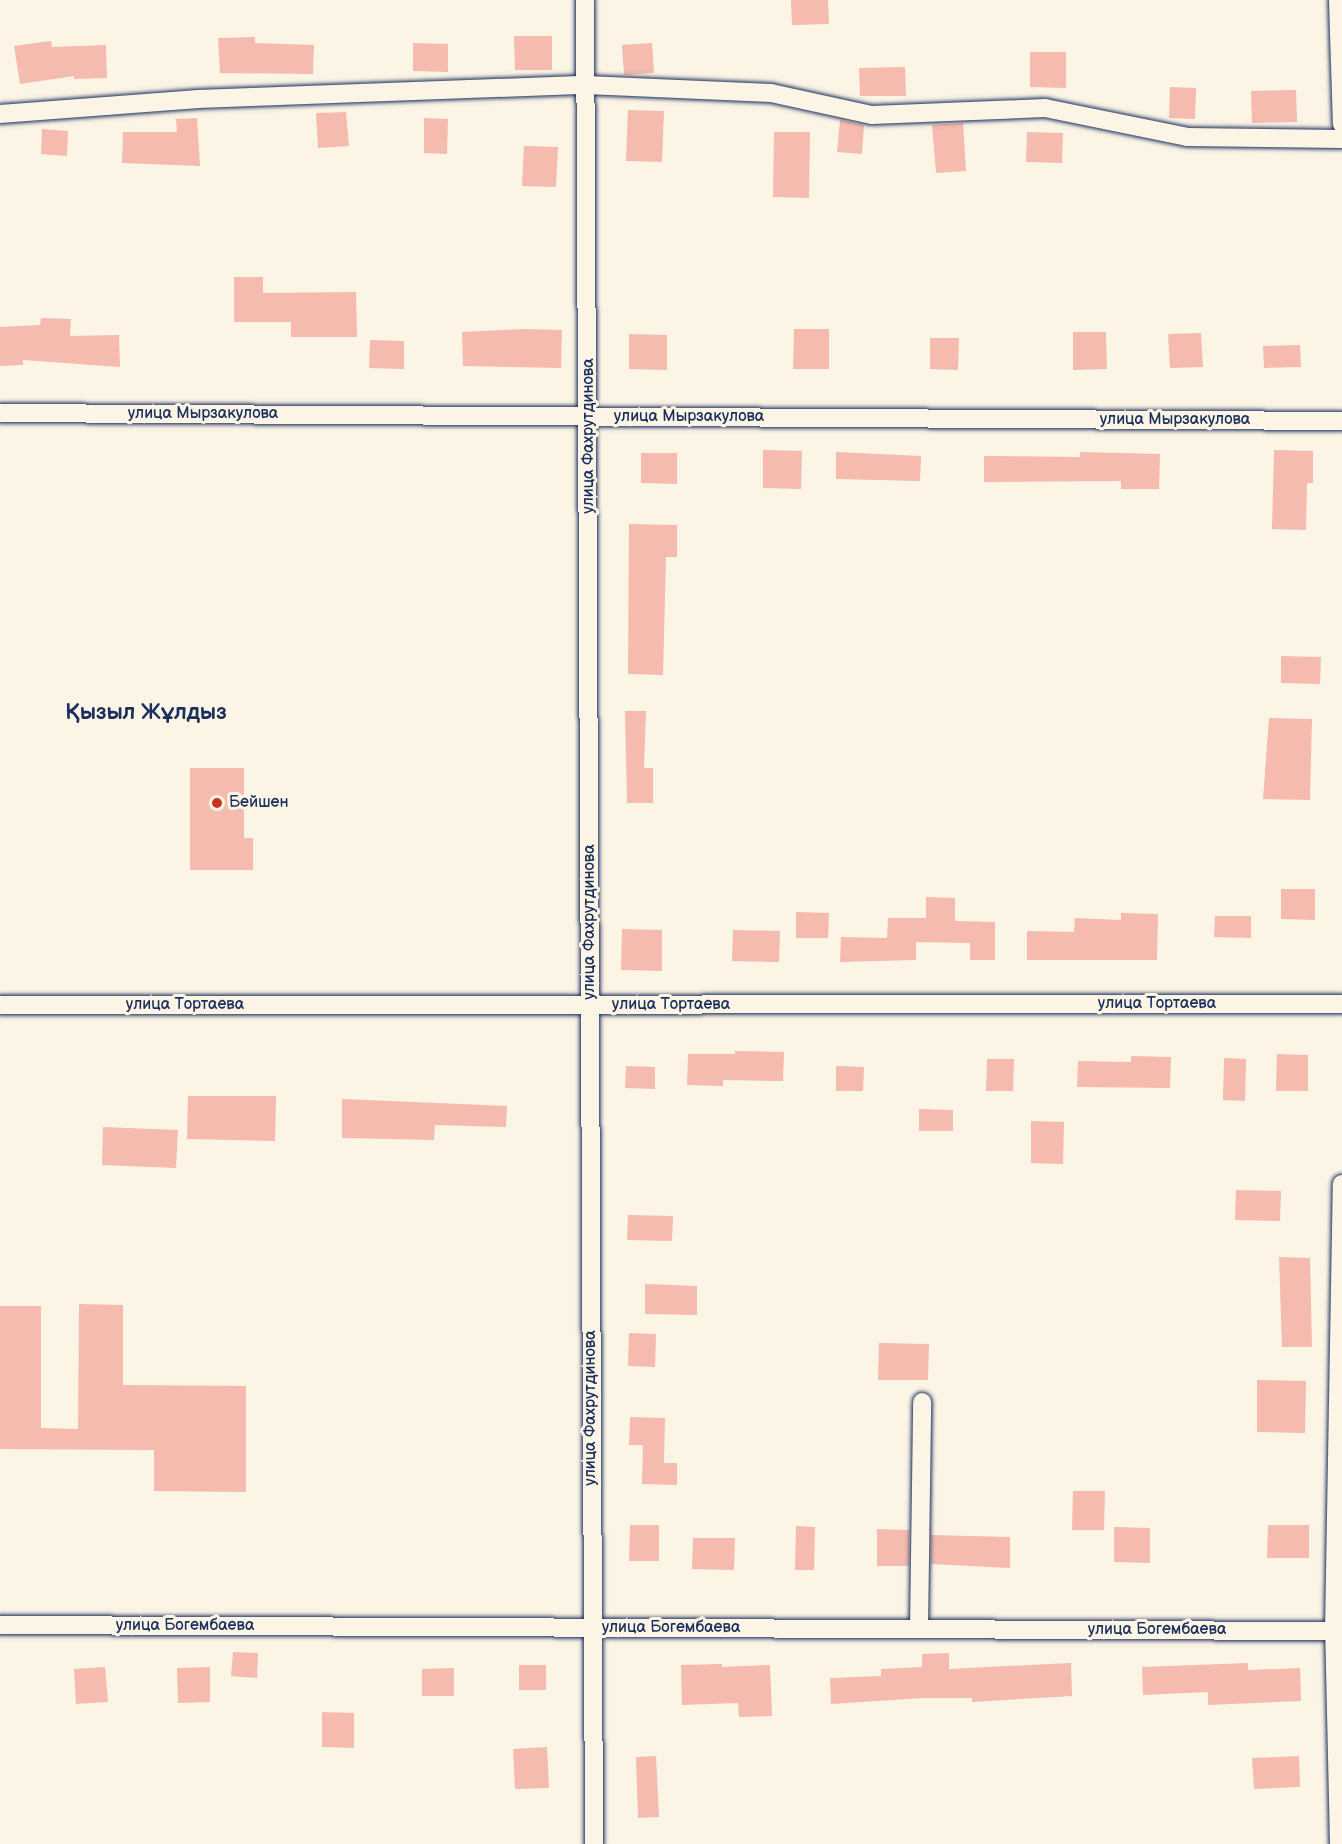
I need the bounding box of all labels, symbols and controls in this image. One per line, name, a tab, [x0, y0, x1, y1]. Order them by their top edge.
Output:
street label: улица Фахрутдинова	[579, 358, 599, 514]
street label: улица Мырзакулова	[128, 404, 278, 424]
street label: улица Мырзакулова	[614, 407, 764, 427]
street label: улица Мырзакулова	[1100, 410, 1250, 430]
district label: Қызыл Жұлдыз	[65, 700, 227, 726]
place label: Бейшен	[229, 793, 288, 813]
marker: Бейшен	[210, 796, 224, 810]
street label: улица Фахрутдинова	[580, 844, 600, 1000]
street label: улица Тортаева	[1098, 994, 1216, 1014]
street label: улица Тортаева	[126, 995, 244, 1015]
street label: улица Тортаева	[612, 995, 730, 1015]
street label: улица Фахрутдинова	[581, 1330, 601, 1486]
street label: улица Богембаева	[116, 1616, 254, 1636]
street label: улица Богембаева	[602, 1618, 740, 1638]
street label: улица Богембаева	[1088, 1620, 1226, 1640]

